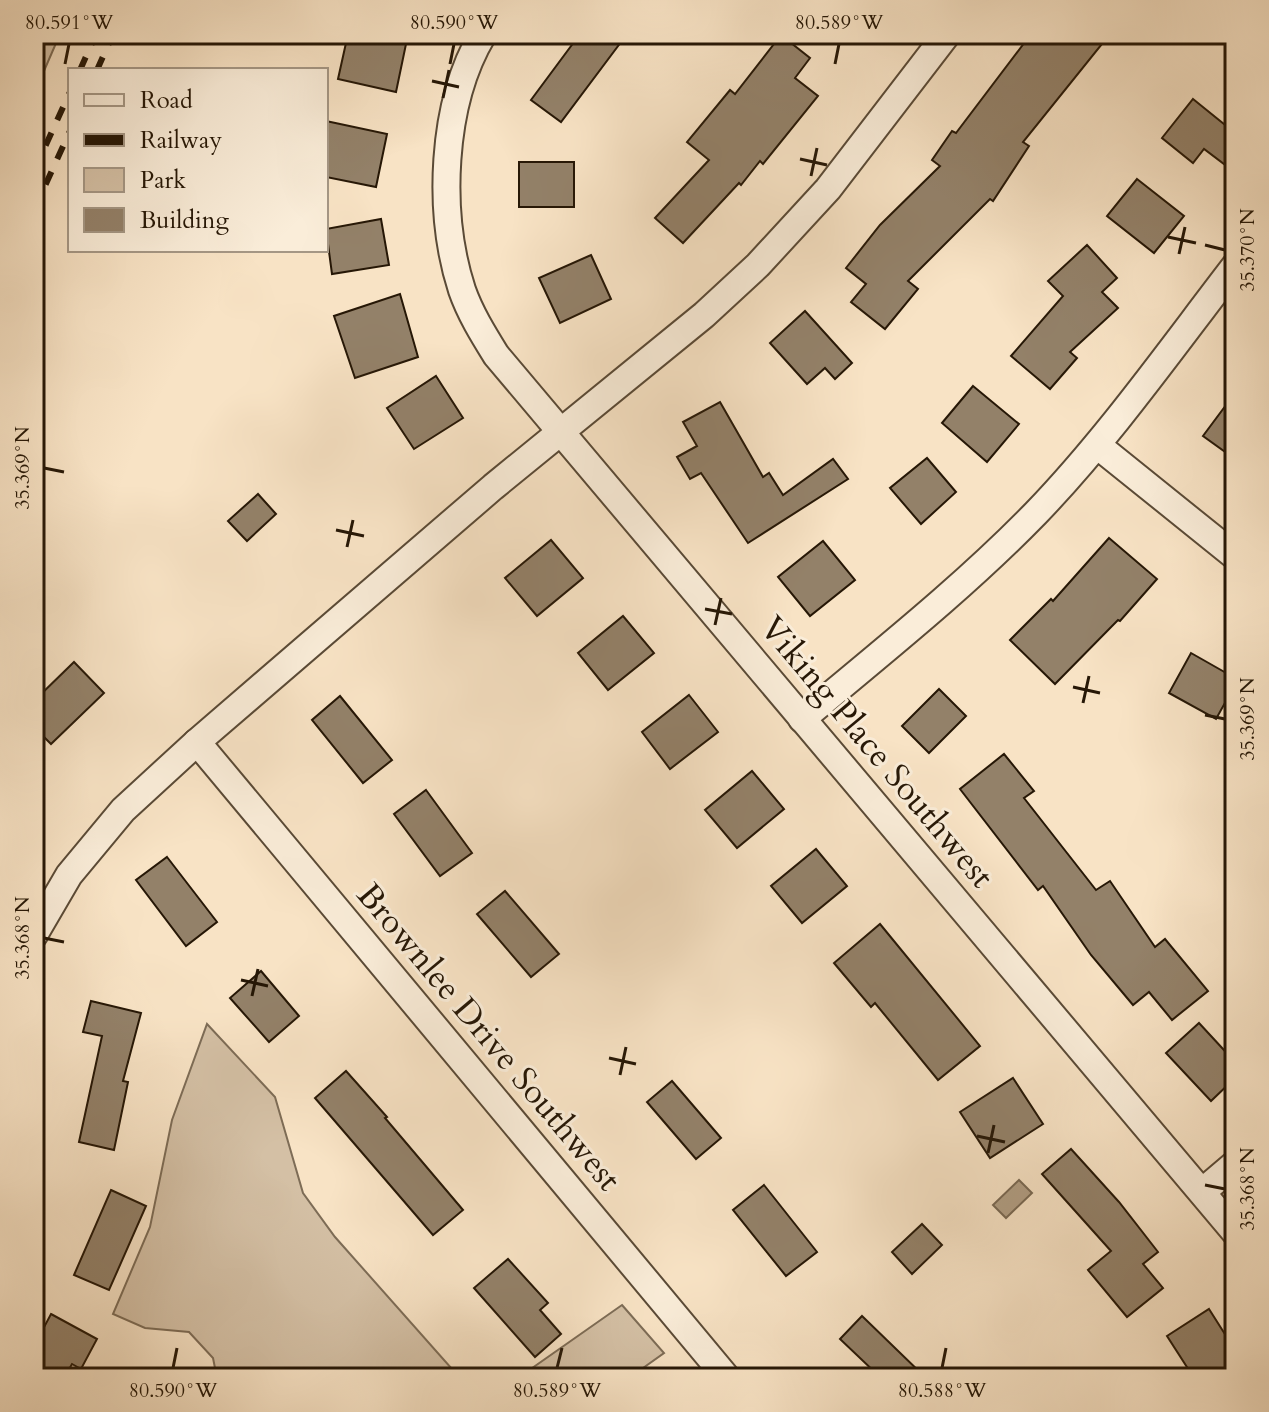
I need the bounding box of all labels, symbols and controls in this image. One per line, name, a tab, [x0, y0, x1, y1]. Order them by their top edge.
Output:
text: 80.591°W	[25, 9, 114, 36]
text: 80.590°W	[410, 9, 499, 36]
text: 80.589°W	[795, 9, 884, 36]
legend	[68, 68, 328, 252]
text: Road	[140, 84, 193, 117]
text: Railway	[140, 124, 222, 157]
text: Park	[140, 164, 186, 197]
text: Building	[140, 204, 230, 237]
text: 35.370°N	[1234, 208, 1261, 292]
text: 35.369°N	[9, 426, 36, 510]
street label: Viking Place Southwest	[750, 606, 1005, 898]
text: 35.369°N	[1234, 677, 1261, 761]
street label: Brownlee Drive Southwest	[346, 873, 632, 1201]
text: 35.368°N	[9, 896, 36, 980]
text: 35.368°N	[1234, 1147, 1261, 1231]
text: 80.590°W	[129, 1377, 218, 1404]
text: 80.589°W	[513, 1377, 602, 1404]
text: 80.588°W	[898, 1377, 987, 1404]

